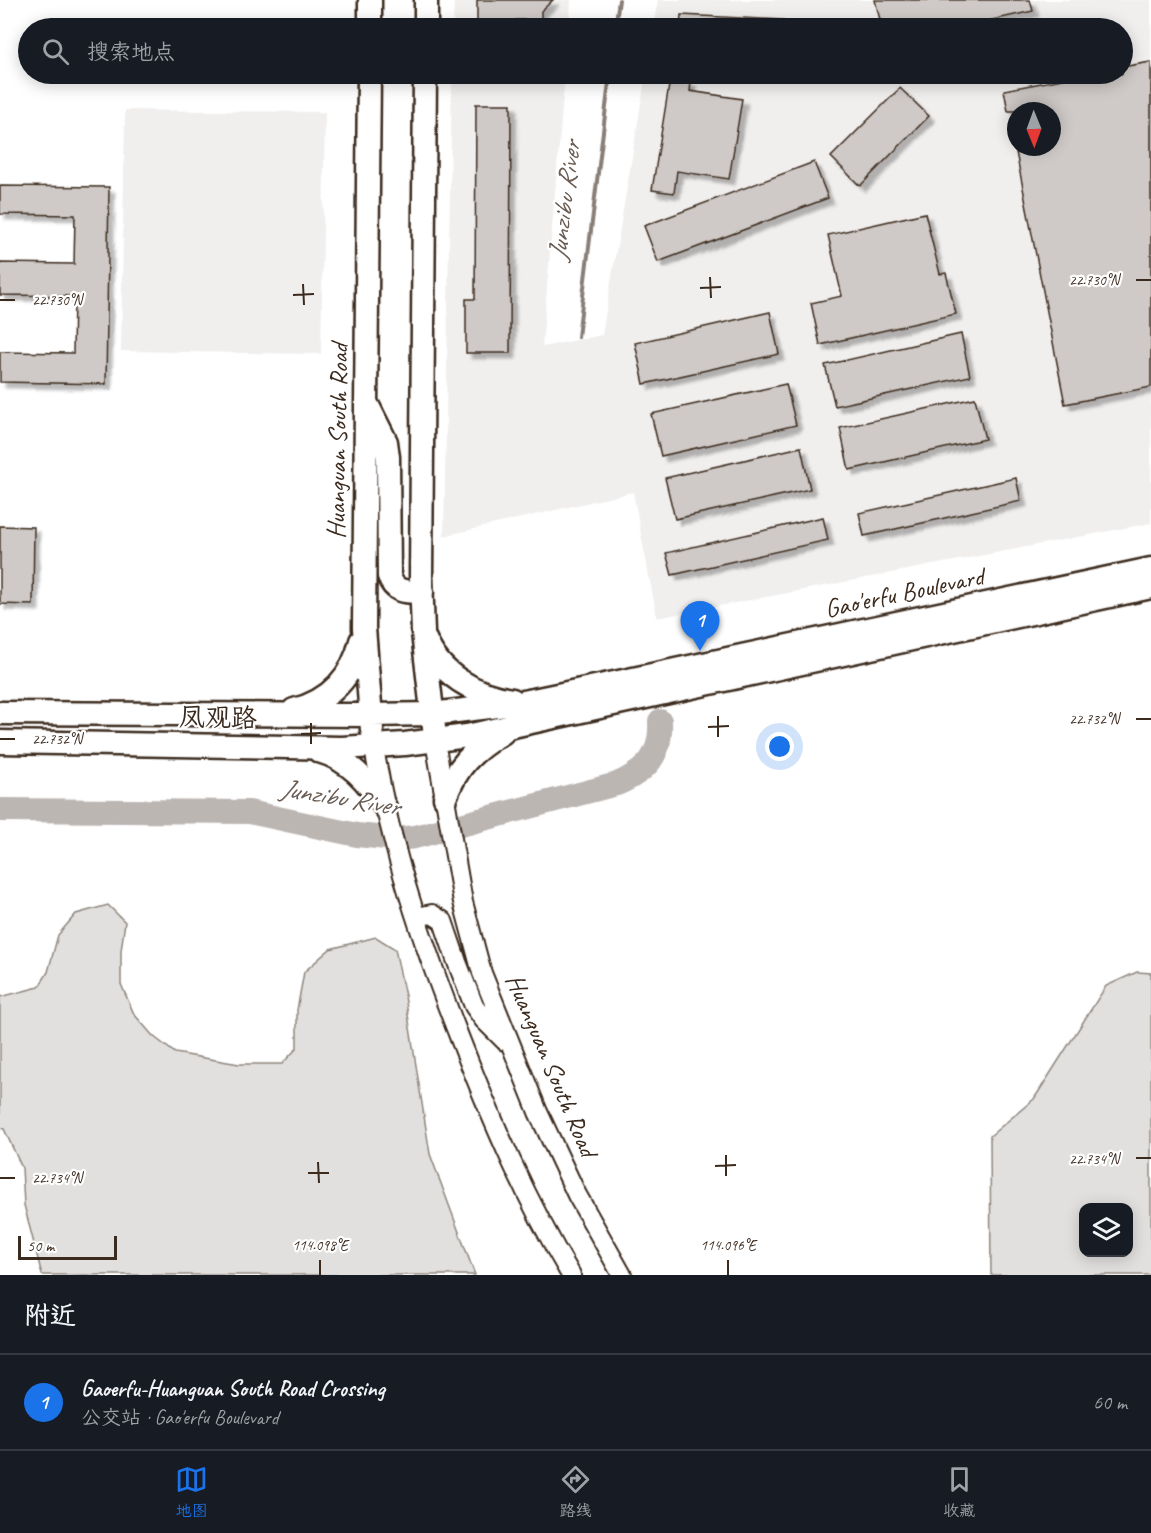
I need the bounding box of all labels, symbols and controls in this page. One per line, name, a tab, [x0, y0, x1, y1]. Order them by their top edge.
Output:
search box	[18, 18, 1133, 84]
icon: search	[39, 35, 72, 68]
text: 搜索地点	[87, 38, 175, 66]
north arrow	[1007, 102, 1061, 156]
water label: Junzibu River	[540, 136, 589, 264]
text: 22.730°N	[1069, 271, 1122, 290]
text: 22.730°N	[32, 291, 85, 310]
street label: Huanguan South Road	[319, 339, 356, 539]
street label: Gao'erfu Boulevard	[822, 559, 990, 625]
pin: 1	[680, 602, 720, 651]
street label: 凤观路	[179, 700, 257, 735]
text: 22.732°N	[1069, 710, 1122, 729]
text: 22.732°N	[32, 730, 85, 749]
your location	[765, 732, 794, 761]
water label: Junzibu River	[277, 771, 406, 824]
street label: Huanguan South Road	[498, 969, 606, 1165]
text: 22.734°N	[1069, 1150, 1122, 1169]
text: 22.734°N	[32, 1169, 85, 1188]
map controls	[1079, 1203, 1133, 1257]
button: layers	[1079, 1203, 1133, 1257]
scale bar	[18, 1233, 117, 1260]
text: 50 m	[27, 1236, 54, 1256]
text: 114.098°E	[292, 1236, 350, 1255]
text: 114.096°E	[700, 1236, 758, 1255]
text: 附近	[24, 1299, 76, 1332]
text: Gaoerfu-Huanguan South Road Crossing	[81, 1375, 385, 1403]
text: 1	[39, 1390, 48, 1415]
text: 60 m	[1093, 1390, 1127, 1415]
text: 公交站 · Gao'erfu Boulevard	[81, 1405, 279, 1430]
tab: 地图	[175, 1463, 208, 1521]
tab: 路线	[559, 1463, 592, 1521]
tab: 收藏	[943, 1463, 976, 1521]

